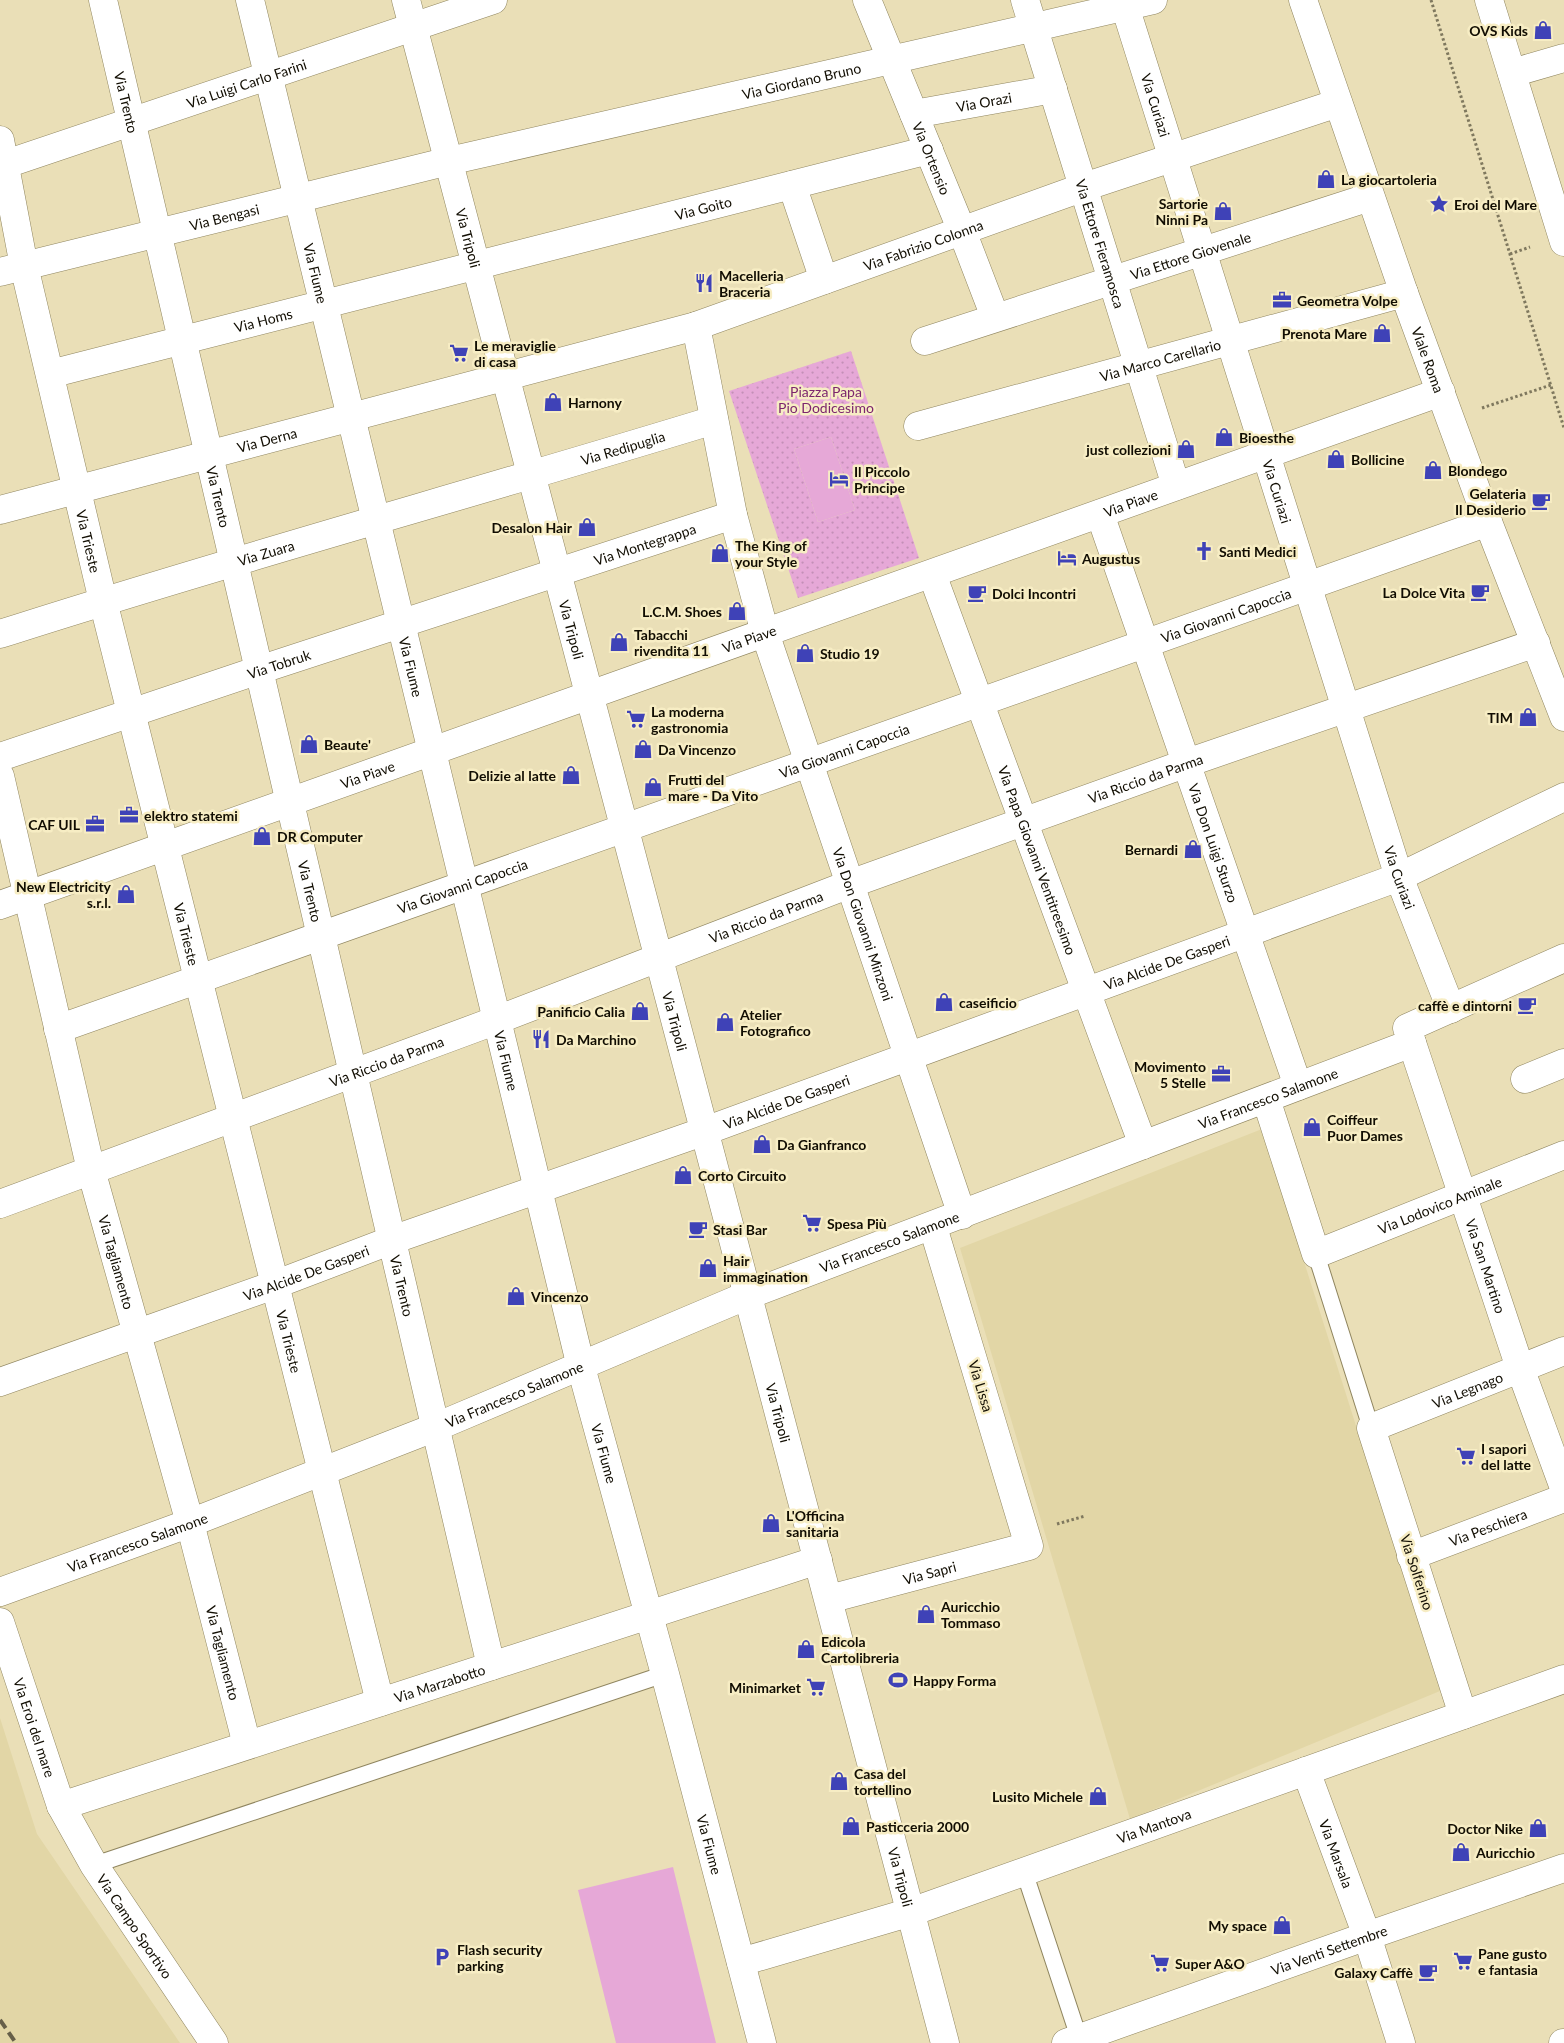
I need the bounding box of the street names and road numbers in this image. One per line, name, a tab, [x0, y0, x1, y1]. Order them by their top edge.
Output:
street label: Via Luigi Carlo Farini	[184, 55, 309, 111]
street label: Via Giordano Bruno	[740, 59, 863, 102]
street label: Via Trento	[111, 70, 142, 135]
street label: Via Curiazi	[1138, 71, 1174, 139]
street label: Via Orazi	[955, 88, 1013, 115]
street label: Via Ortensio	[909, 119, 955, 197]
street label: Via Ettore Fieramosca	[1073, 177, 1129, 310]
street label: Via Goito	[673, 192, 733, 223]
street label: Via Bengasi	[188, 200, 261, 233]
street label: Via Tripoli	[453, 206, 485, 269]
street label: Via Fabrizio Colonna	[861, 215, 985, 274]
street label: Via Ettore Giovenale	[1128, 228, 1253, 283]
street label: Via Fiume	[301, 241, 332, 305]
street label: Via Homs	[232, 304, 294, 335]
street label: Viale Roma	[1409, 324, 1448, 395]
street label: Via Marco Carellario	[1098, 335, 1223, 384]
street label: Via Derna	[235, 423, 299, 456]
street label: Via Redipuglia	[579, 427, 667, 468]
street label: Via Curiazi	[1260, 457, 1296, 525]
street label: Via Trento	[203, 464, 234, 529]
street label: Via Piave	[1101, 485, 1160, 520]
street label: Via Trieste	[73, 508, 105, 574]
street label: Via Montegrappa	[592, 519, 698, 568]
street label: Via Zuara	[235, 536, 296, 569]
street label: Via Giovanni Capoccia	[1158, 584, 1293, 646]
street label: Via Tripoli	[556, 598, 588, 661]
street label: Via Piave	[720, 621, 778, 656]
street label: Via Fiume	[396, 635, 427, 699]
street label: Via Tobruk	[245, 645, 313, 682]
street label: Via Giovanni Capoccia	[777, 719, 912, 781]
street label: Via Riccio da Parma	[1086, 750, 1205, 806]
street label: Via Piave	[338, 757, 397, 792]
street label: Via Papa Giovanni Ventitreesimo	[995, 763, 1080, 957]
street label: Via Don Luigi Sturzo	[1185, 781, 1242, 905]
street label: Via Curiazi	[1381, 844, 1419, 911]
street label: Via Don Giovanni Minzoni	[830, 845, 897, 1003]
street label: Via Giovanni Capoccia	[395, 855, 530, 917]
street label: Via Trento	[295, 859, 326, 924]
street label: Via Riccio da Parma	[706, 887, 825, 946]
street label: Via Trieste	[171, 901, 203, 967]
street label: Via Alcide De Gasperi	[1101, 931, 1232, 993]
street label: Via Tripoli	[659, 990, 691, 1053]
street label: Via Fiume	[491, 1029, 522, 1092]
street label: Via Riccio da Parma	[327, 1032, 446, 1090]
street label: Via Francesco Salamone	[1196, 1063, 1340, 1132]
street label: Via Alcide De Gasperi	[721, 1070, 852, 1132]
street label: Via Lodovico Aminale	[1375, 1172, 1504, 1237]
street label: Via Francesco Salamone	[817, 1207, 961, 1276]
street label: Via Tagliamento	[96, 1213, 138, 1311]
street label: Via San Martino	[1463, 1217, 1510, 1316]
street label: Via Alcide De Gasperi	[241, 1241, 371, 1304]
street label: Via Trento	[387, 1253, 418, 1318]
street label: Via Trieste	[273, 1308, 305, 1375]
street label: Via Francesco Salamone	[443, 1357, 586, 1431]
street label: Via Lissa	[965, 1358, 997, 1414]
street label: Via Legnago	[1429, 1368, 1505, 1411]
street label: Via Tripoli	[763, 1381, 795, 1444]
street label: Via Fiume	[588, 1421, 621, 1485]
street label: Via Peschiera	[1446, 1504, 1529, 1549]
street label: Via Francesco Salamone	[65, 1509, 210, 1575]
street label: Via Solferino	[1397, 1532, 1437, 1612]
street label: Via Sapri	[901, 1557, 958, 1588]
street label: Via Tagliamento	[203, 1604, 244, 1702]
street label: Via Marzabotto	[392, 1660, 487, 1706]
street label: Via Eroi del mare	[11, 1675, 59, 1779]
street label: Via Mantova	[1114, 1804, 1193, 1846]
street label: Via Fiume	[694, 1813, 726, 1876]
street label: Via Marsala	[1316, 1817, 1357, 1890]
street label: Via Tripoli	[885, 1845, 917, 1908]
street label: Via Campo Sportivo	[94, 1870, 176, 1982]
street label: Via Venti Settembre	[1269, 1921, 1389, 1978]

